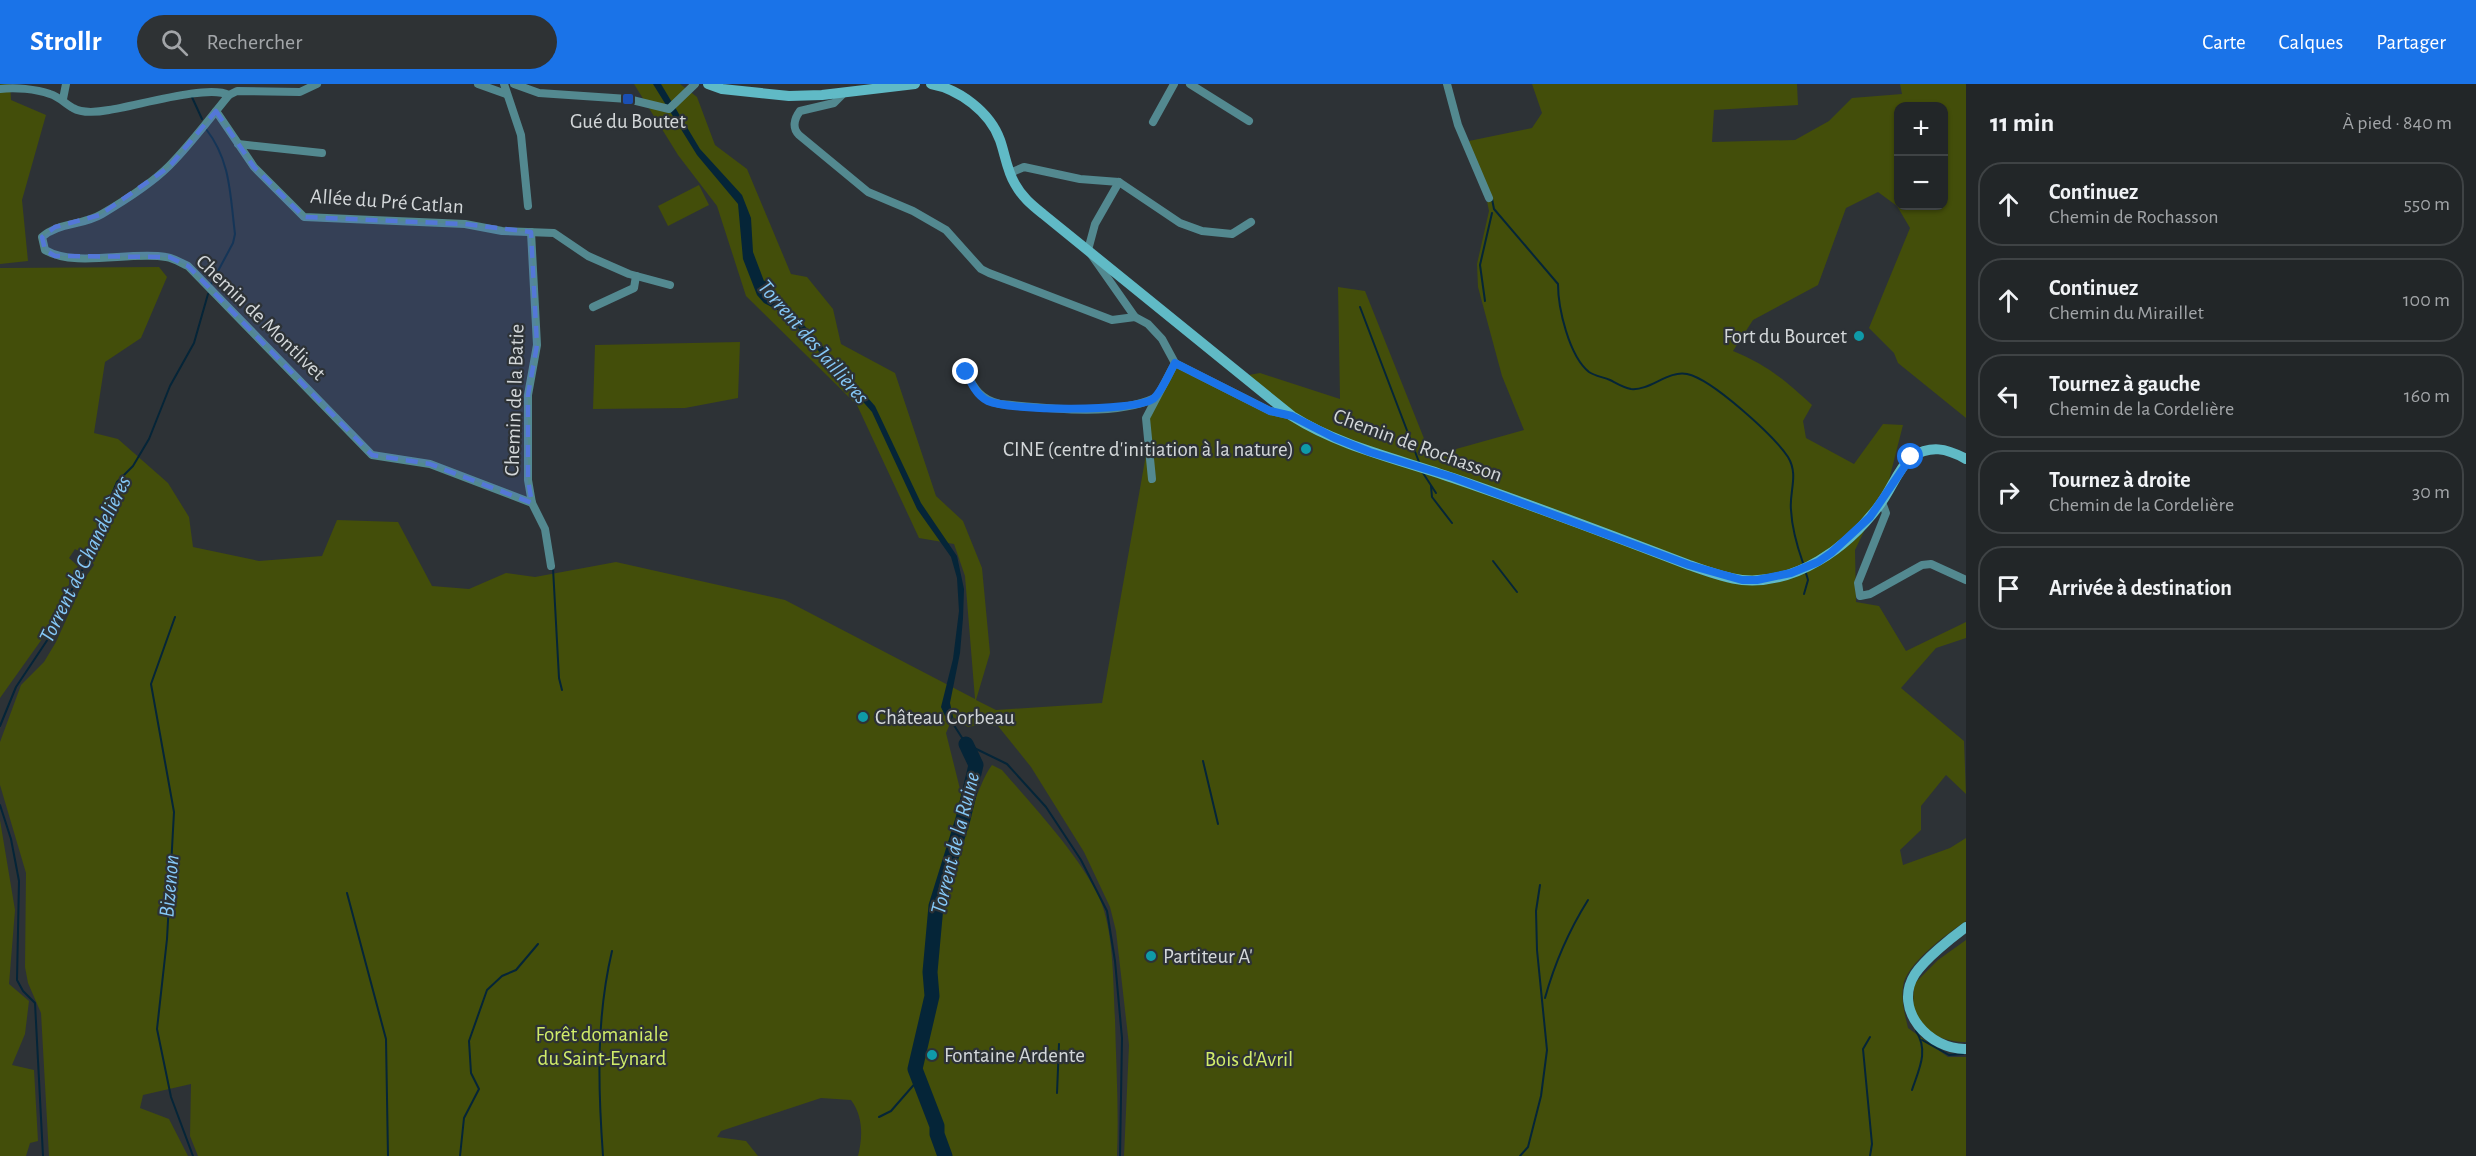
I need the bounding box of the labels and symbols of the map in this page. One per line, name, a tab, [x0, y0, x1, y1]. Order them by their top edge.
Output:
marker: Gué du Boutet	[621, 92, 635, 106]
place label: Gué du Boutet	[570, 111, 686, 132]
street label: Allée du Pré Catlan	[310, 186, 464, 217]
street label: Chemin de Montlivet	[192, 251, 330, 384]
water label: Torrent des Jaillières	[754, 275, 873, 408]
street label: Chemin de la Batie	[501, 323, 528, 477]
place label: Fort du Bourcet	[1723, 326, 1847, 347]
marker: Fort du Bourcet	[1852, 329, 1866, 343]
route end	[952, 358, 978, 384]
street label: Chemin de Rochasson	[1331, 405, 1505, 486]
place label: CINE (centre d'initiation à la nature)	[1003, 439, 1294, 460]
marker: CINE (centre d'initiation à la nature)	[1299, 442, 1313, 456]
route start	[1897, 443, 1923, 469]
water label: Torrent de Chandelières	[35, 472, 135, 646]
place label: Château Corbeau	[875, 707, 1015, 728]
marker: Château Corbeau	[856, 710, 870, 724]
water label: Torrent de la Ruine	[927, 770, 983, 917]
water label: Bizenon	[155, 854, 183, 918]
place label: Partiteur A'	[1163, 946, 1253, 967]
marker: Partiteur A'	[1144, 949, 1158, 963]
park label: Forêt domaniale du Saint-Eynard	[536, 1024, 668, 1069]
place label: Fontaine Ardente	[944, 1045, 1085, 1066]
marker: Fontaine Ardente	[925, 1048, 939, 1062]
park label: Bois d'Avril	[1205, 1049, 1293, 1070]

